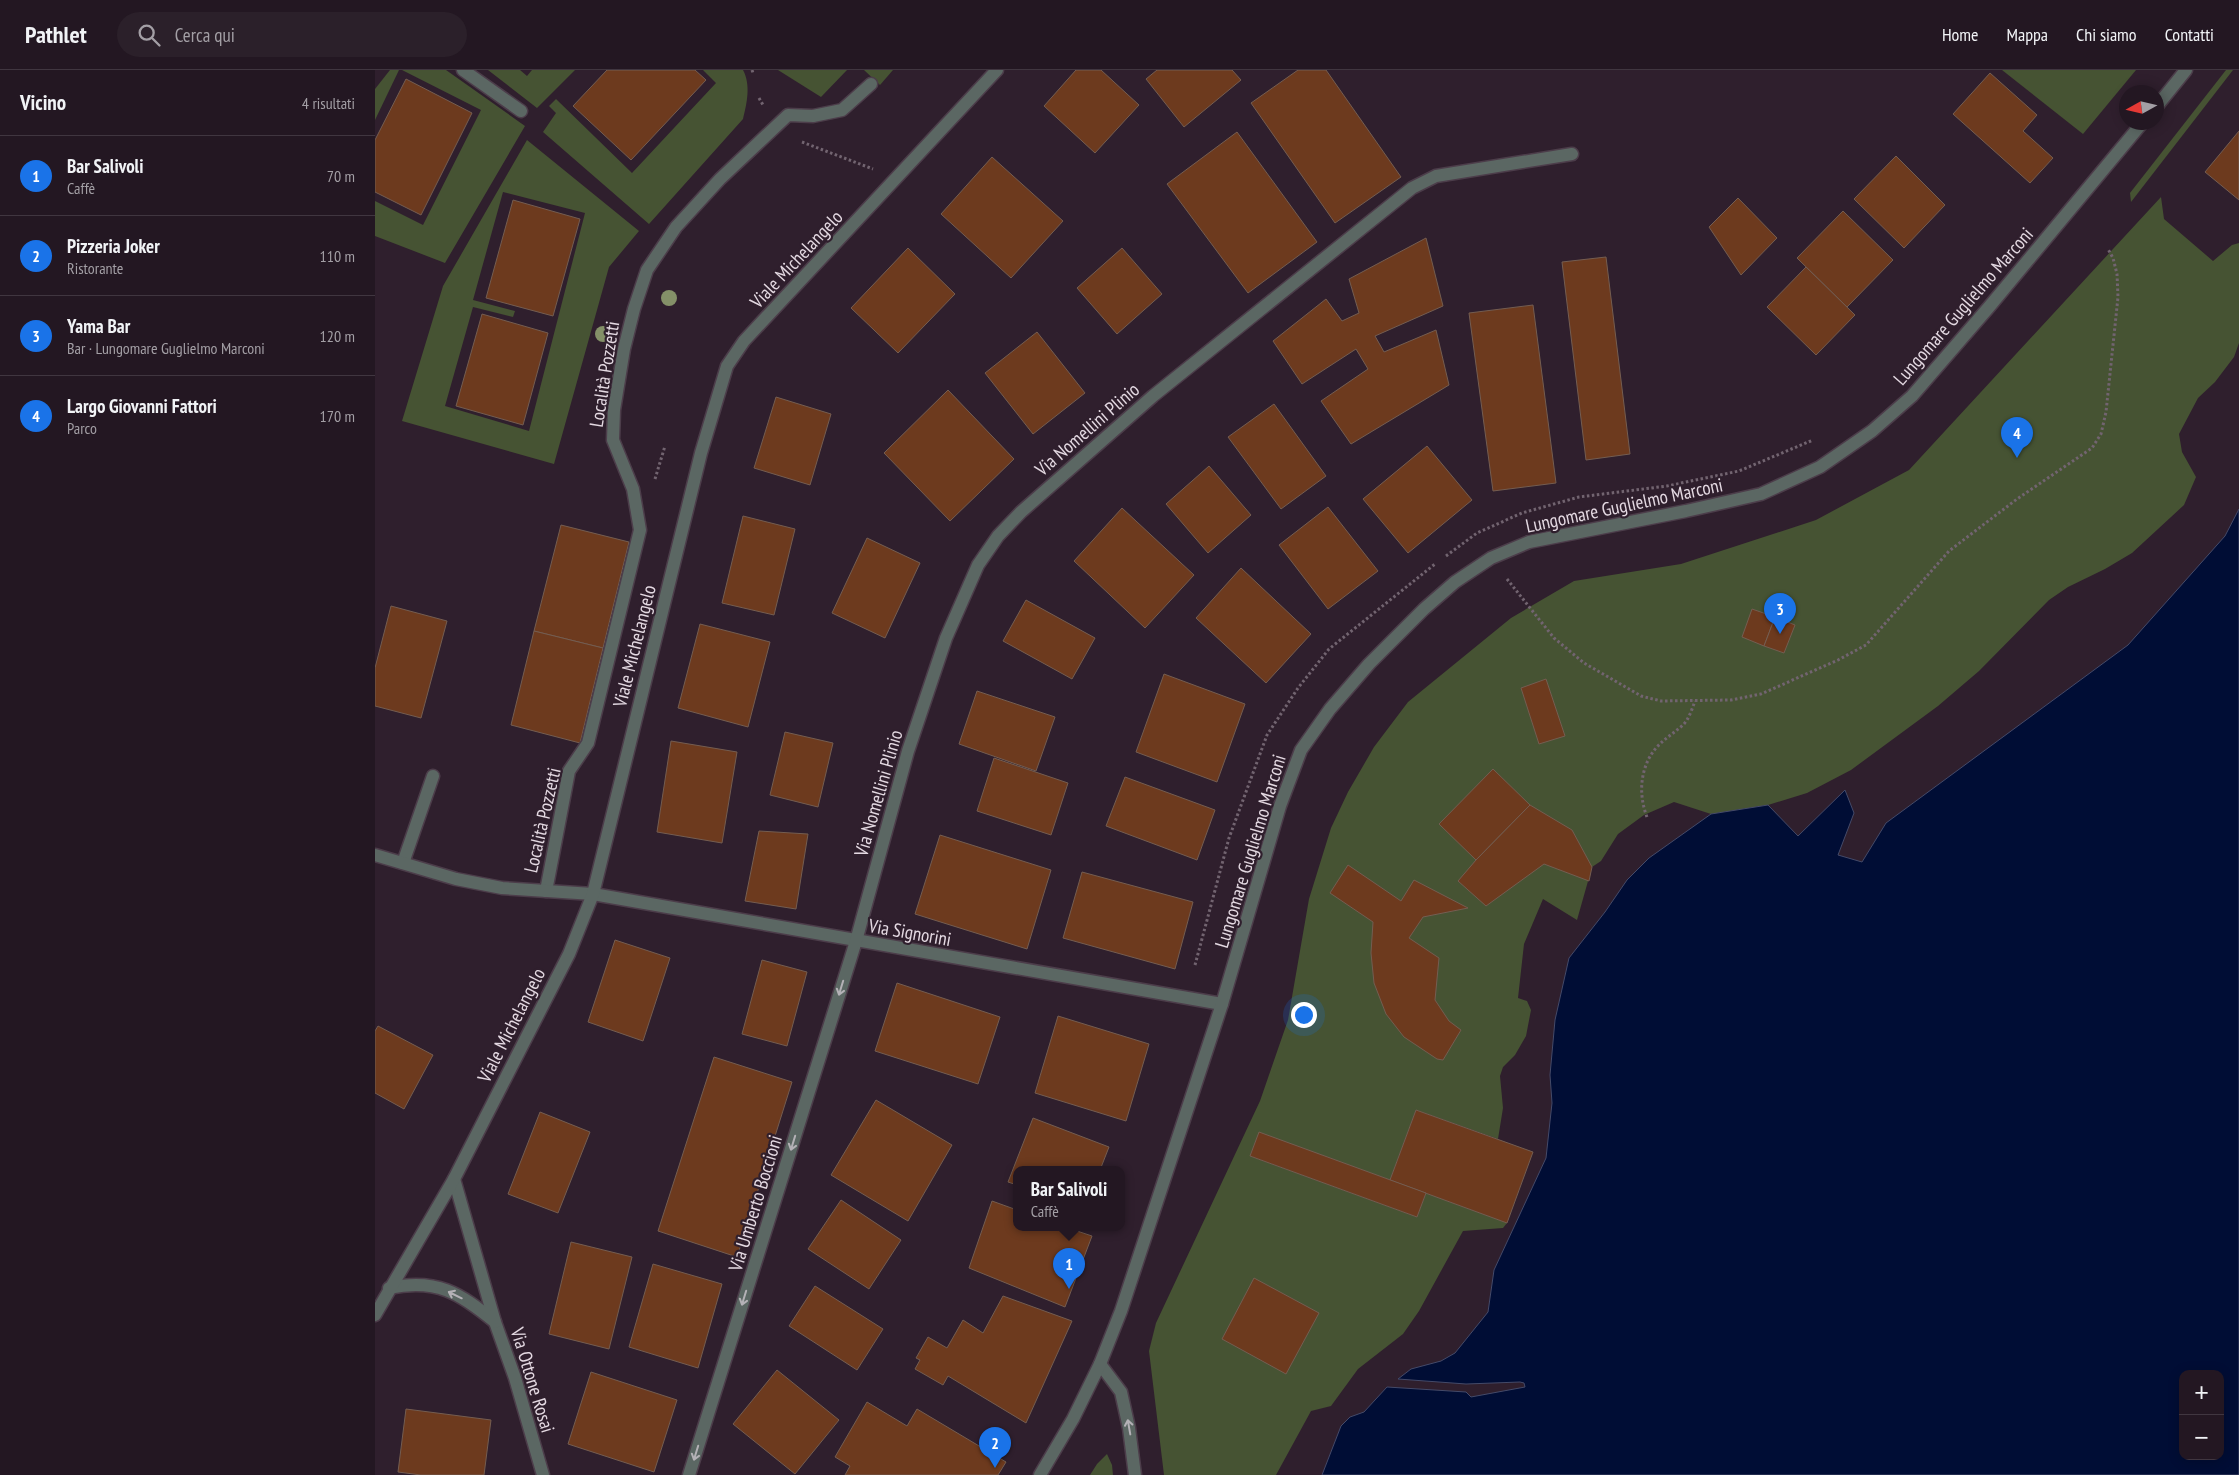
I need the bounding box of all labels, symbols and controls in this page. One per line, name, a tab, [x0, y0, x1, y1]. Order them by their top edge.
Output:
search box	[117, 12, 467, 57]
text: Pathlet	[25, 19, 87, 50]
icon: search	[135, 21, 163, 49]
text: Cerca qui	[175, 23, 235, 47]
text: Home	[1942, 23, 1979, 46]
text: Mappa	[2007, 23, 2048, 46]
text: Chi siamo	[2076, 23, 2137, 46]
text: Contatti	[2165, 23, 2214, 46]
north arrow	[2119, 85, 2164, 130]
text: Vicino	[20, 89, 66, 116]
text: 4 risultati	[302, 93, 355, 113]
text: Bar Salivoli	[67, 154, 144, 178]
text: 1	[32, 166, 40, 186]
text: 70 m	[327, 166, 355, 186]
text: Caffè	[67, 178, 95, 198]
street label: Viale Michelangelo	[744, 205, 847, 314]
street label: Lungomare Guglielmo Marconi	[1888, 222, 2038, 390]
text: Pizzeria Joker	[67, 234, 160, 258]
text: 2	[32, 246, 40, 266]
text: 110 m	[320, 246, 355, 266]
text: Ristorante	[67, 258, 123, 278]
text: Yama Bar	[67, 314, 130, 338]
street label: Località Pozzetti	[584, 319, 624, 429]
text: 3	[32, 326, 40, 346]
text: 120 m	[320, 326, 355, 346]
text: Bar · Lungomare Guglielmo Marconi	[67, 338, 265, 358]
street label: Via Nomellini Plinio	[1029, 377, 1144, 482]
text: Largo Giovanni Fattori	[67, 394, 217, 418]
text: 4	[32, 406, 40, 426]
text: 170 m	[320, 406, 355, 426]
pin: 4	[2001, 417, 2033, 458]
text: Parco	[67, 418, 97, 438]
street label: Lungomare Guglielmo Marconi	[1523, 472, 1725, 538]
street label: Viale Michelangelo	[607, 582, 661, 711]
pin: 3	[1764, 593, 1796, 634]
street label: Via Nomellini Plinio	[848, 727, 908, 860]
street label: Lungomare Guglielmo Marconi	[1209, 751, 1291, 951]
street label: Località Pozzetti	[518, 765, 566, 875]
street label: Via Signorini	[866, 913, 953, 951]
street label: Viale Michelangelo	[471, 964, 550, 1087]
one-way arrow	[836, 979, 846, 995]
your location	[1291, 1002, 1317, 1028]
street label: Via Umberto Boccioni	[723, 1132, 787, 1275]
one-way arrow	[787, 1135, 797, 1151]
popup	[1013, 1166, 1125, 1231]
text: Bar Salivoli	[1031, 1177, 1107, 1201]
text: Caffè	[1031, 1201, 1059, 1221]
pin: 1	[1053, 1248, 1085, 1289]
one-way arrow	[448, 1290, 463, 1299]
one-way arrow	[739, 1290, 749, 1306]
street label: Via Ottone Rosai	[505, 1324, 560, 1435]
map controls	[2179, 1370, 2224, 1460]
button: +	[2179, 1370, 2224, 1415]
button: −	[2179, 1415, 2224, 1460]
one-way arrow	[1123, 1419, 1133, 1435]
pin: 2	[979, 1427, 1011, 1468]
one-way arrow	[691, 1445, 700, 1461]

